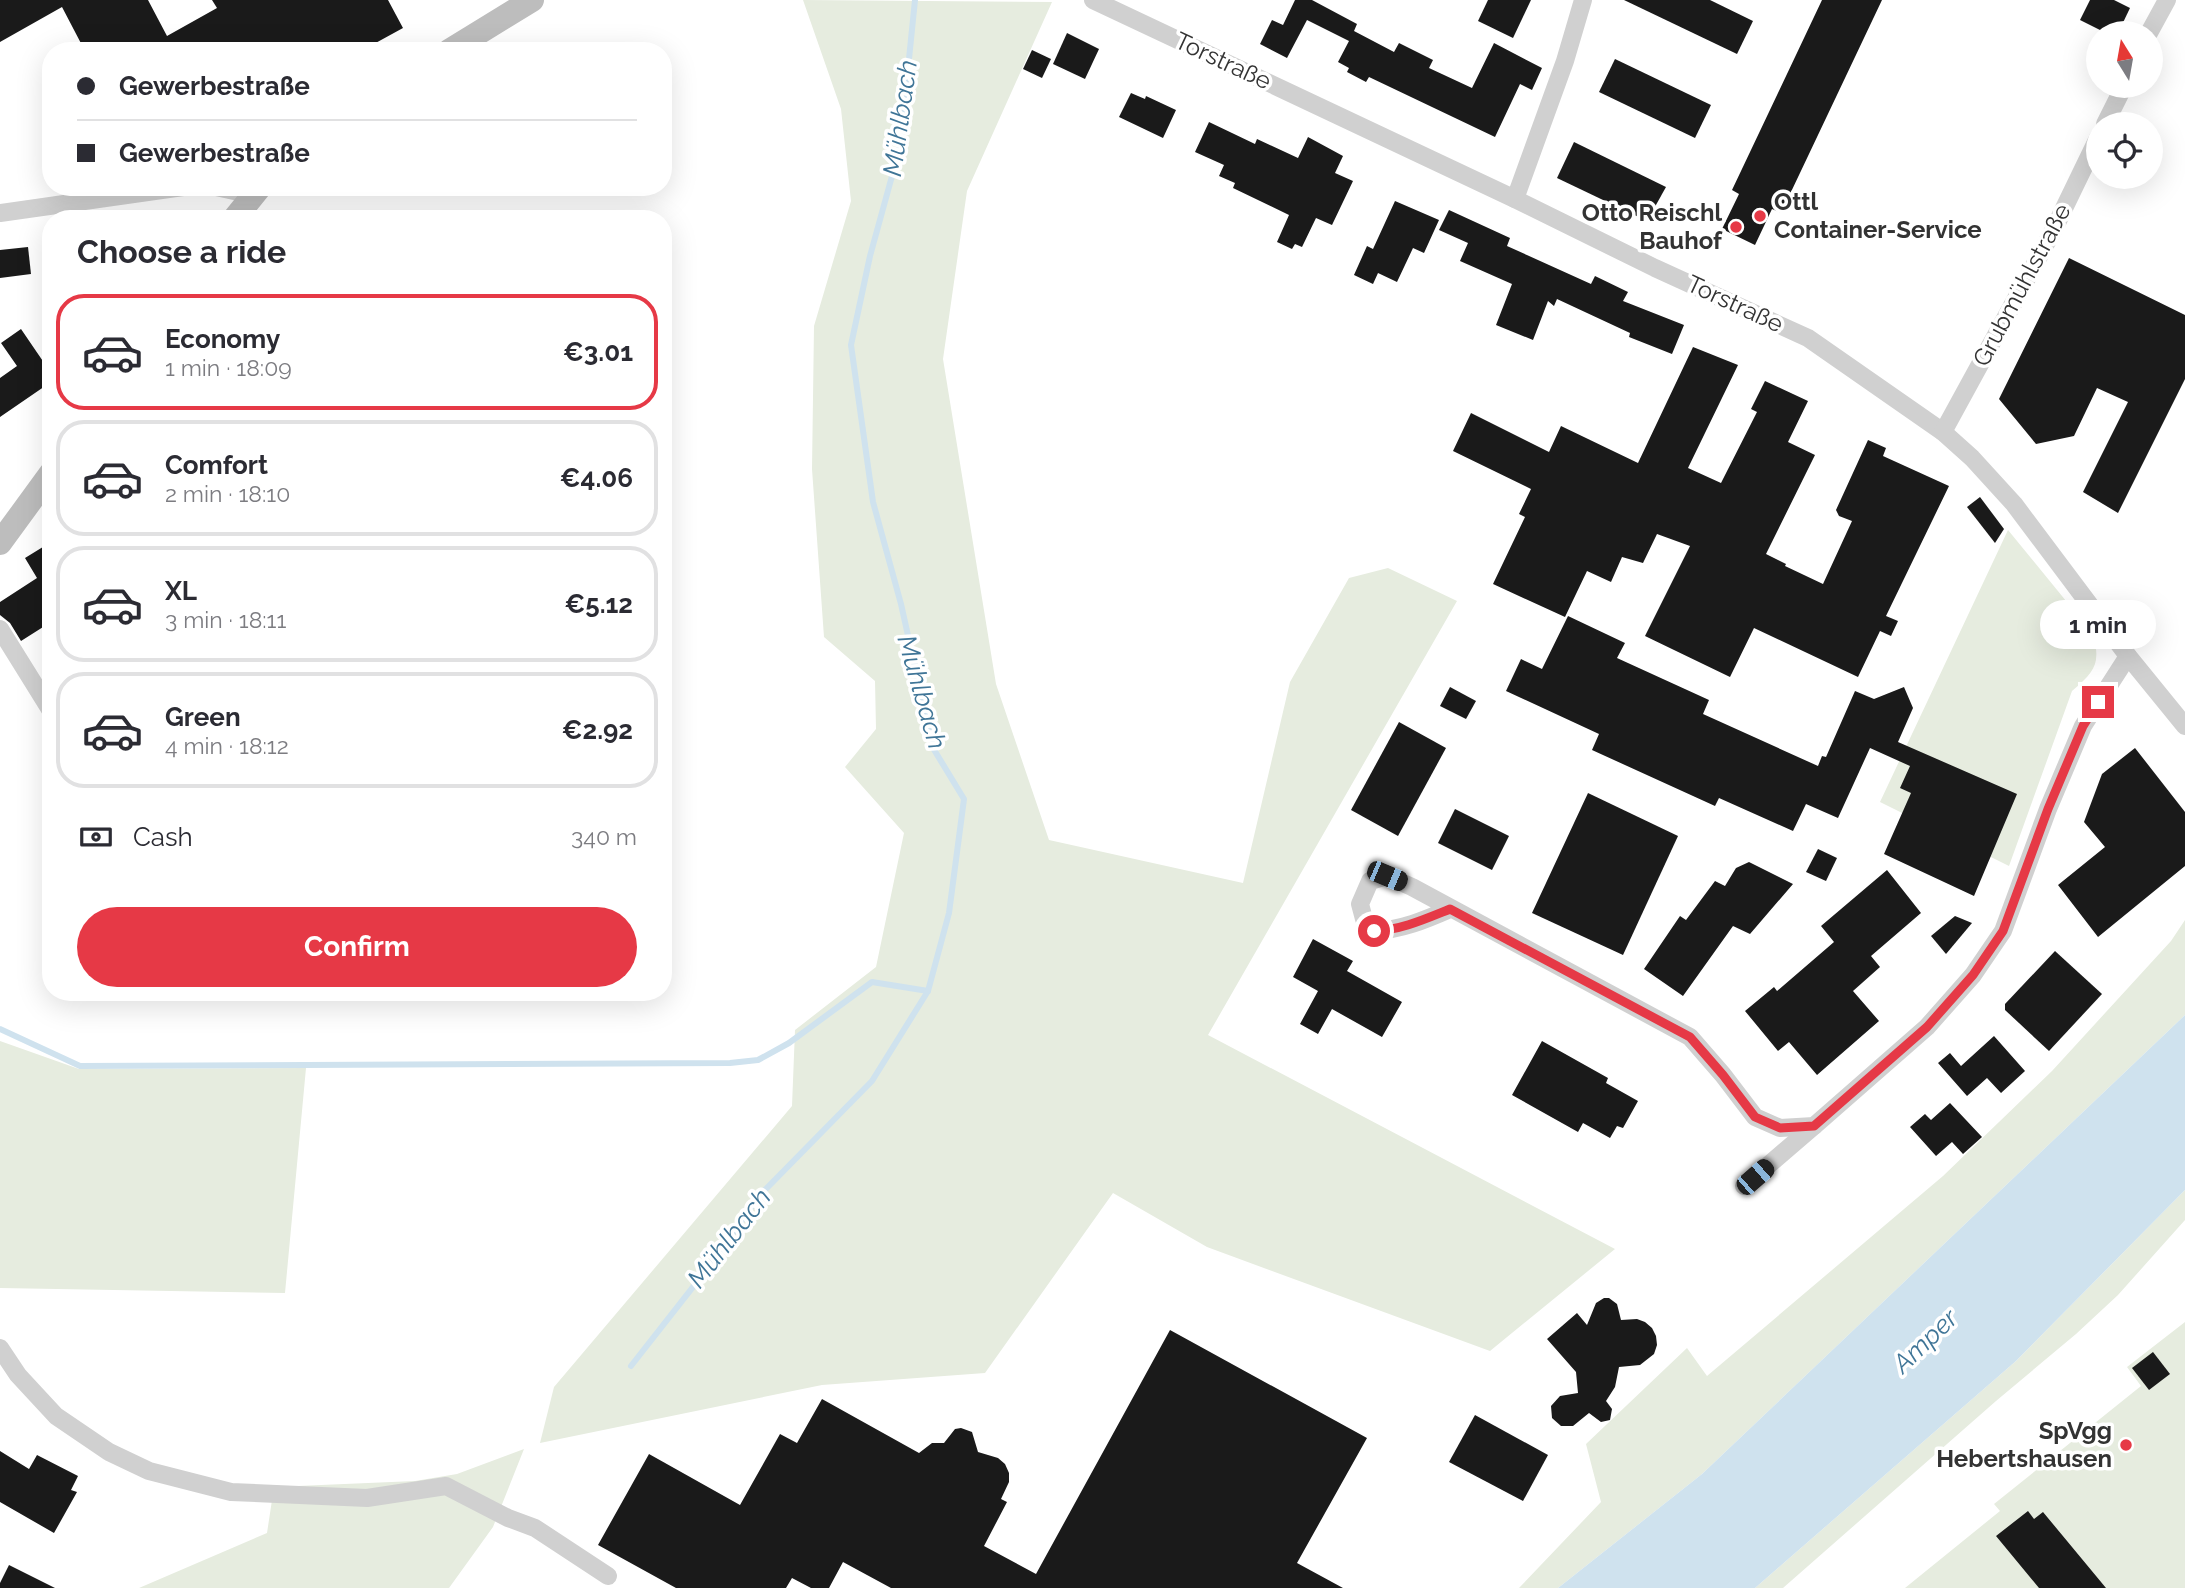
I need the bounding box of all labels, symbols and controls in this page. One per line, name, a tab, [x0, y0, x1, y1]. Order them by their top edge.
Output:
north arrow	[2086, 21, 2163, 98]
map controls	[2086, 21, 2163, 189]
street label: Torstraße	[1170, 26, 1276, 95]
water label: Mühlbach	[877, 58, 923, 178]
text: Gewerbestraße	[119, 71, 310, 101]
button: locate	[2086, 112, 2163, 189]
text: Gewerbestraße	[119, 138, 310, 168]
place label: Ottl Container-Service	[1774, 187, 1982, 244]
place label: Otto Reischl Bauhof	[1582, 198, 1723, 255]
street label: Grubmühlstraße	[1967, 199, 2077, 371]
marker: Ottl Container-Service	[1752, 208, 1768, 224]
marker: Otto Reischl Bauhof	[1728, 219, 1744, 235]
text: Choose a ride	[77, 233, 286, 270]
street label: Torstraße	[1682, 269, 1788, 338]
icon: car	[81, 321, 144, 384]
text: Economy	[165, 324, 280, 354]
text: €3.01	[563, 337, 633, 367]
text: 1 min · 18:09	[165, 354, 292, 381]
icon: car	[81, 447, 144, 510]
text: Comfort	[165, 450, 268, 480]
text: €4.06	[560, 463, 633, 493]
text: 2 min · 18:10	[165, 480, 290, 507]
icon: car	[81, 573, 144, 636]
text: XL	[165, 576, 197, 606]
text: €5.12	[564, 589, 633, 619]
callout: 1 min	[2040, 600, 2156, 650]
text: 3 min · 18:11	[165, 606, 286, 633]
text: 1 min	[2069, 611, 2127, 638]
water label: Mühlbach	[891, 632, 953, 752]
route end	[2082, 686, 2114, 718]
icon: car	[81, 699, 144, 762]
text: Green	[165, 702, 241, 732]
text: €2.92	[562, 715, 633, 745]
text: 4 min · 18:12	[165, 732, 289, 759]
icon: cash	[77, 818, 115, 856]
text: Cash	[133, 822, 193, 852]
text: 340 m	[571, 823, 637, 850]
car	[1364, 858, 1411, 894]
button: Confirm	[77, 907, 637, 987]
route start	[1358, 915, 1390, 947]
car	[1733, 1155, 1778, 1199]
water label: Mühlbach	[681, 1183, 777, 1293]
water label: Amper	[1885, 1302, 1964, 1380]
place label: SpVgg Hebertshausen	[1936, 1416, 2112, 1473]
marker: SpVgg Hebertshausen	[2118, 1437, 2134, 1453]

